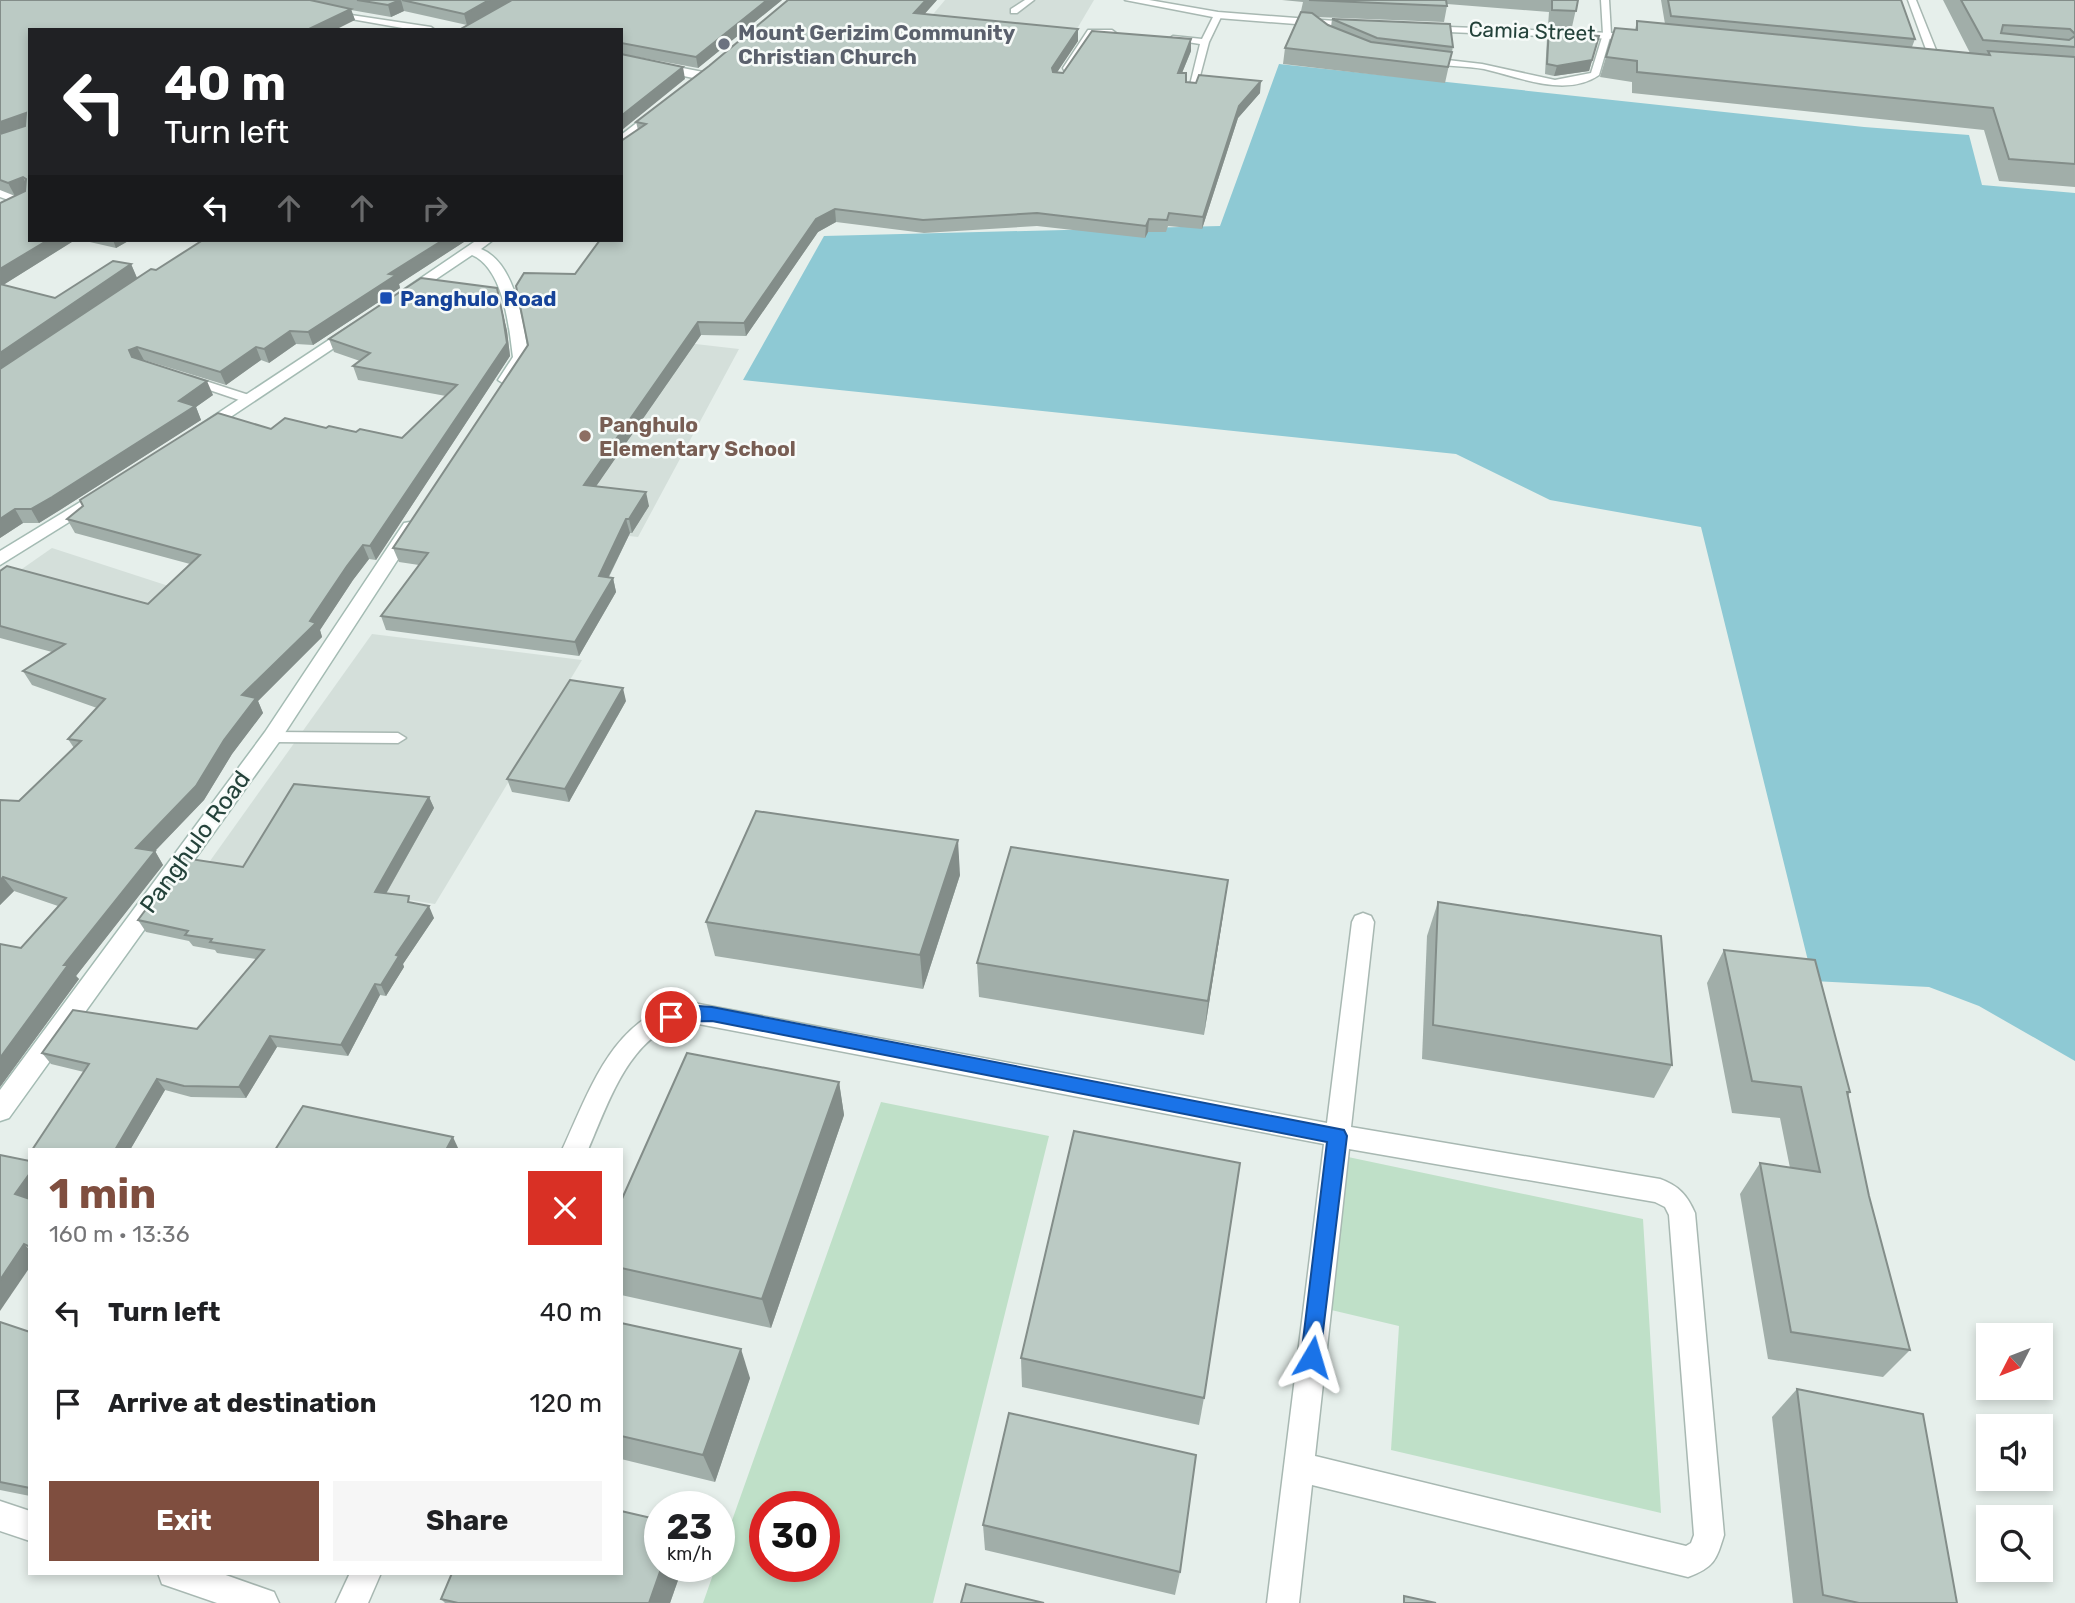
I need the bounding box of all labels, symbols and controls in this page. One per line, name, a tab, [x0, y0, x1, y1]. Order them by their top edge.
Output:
street label: Camia Street	[1468, 16, 1596, 46]
place label: Mount Gerizim Community Christian Church	[738, 20, 1016, 69]
marker: Mount Gerizim Community Christian Church	[716, 36, 732, 52]
text: 40 m	[164, 54, 286, 112]
icon: left	[49, 56, 140, 147]
text: Turn left	[164, 113, 289, 151]
icon: left	[197, 189, 235, 227]
icon: ahead	[270, 189, 308, 227]
icon: ahead	[343, 189, 381, 227]
icon: right	[416, 189, 454, 227]
place label: Panghulo Road	[400, 286, 556, 311]
marker: Panghulo Road	[378, 290, 394, 306]
place label: Panghulo Elementary School	[599, 412, 796, 461]
marker: Panghulo Elementary School	[577, 428, 593, 444]
street label: Panghulo Road	[134, 766, 256, 918]
pin	[641, 987, 701, 1047]
icon: arrive	[652, 998, 690, 1036]
text: 1 min	[49, 1169, 156, 1219]
button: close	[528, 1171, 602, 1245]
text: 160 m · 13:36	[49, 1220, 190, 1248]
icon: left	[49, 1294, 87, 1332]
text: Turn left	[108, 1297, 220, 1328]
text: 40 m	[540, 1297, 602, 1328]
position arrow	[1275, 1320, 1349, 1394]
north arrow	[1976, 1323, 2053, 1400]
map controls	[1976, 1323, 2053, 1582]
icon: arrive	[49, 1385, 87, 1423]
text: Arrive at destination	[108, 1388, 376, 1419]
text: 120 m	[530, 1388, 602, 1419]
button: sound	[1976, 1414, 2053, 1491]
button: Exit	[49, 1481, 319, 1561]
button: Share	[333, 1481, 602, 1561]
speed limit sign: 30	[749, 1491, 840, 1582]
button: search	[1976, 1505, 2053, 1582]
text: 23	[667, 1506, 712, 1548]
text: km/h	[667, 1543, 712, 1565]

